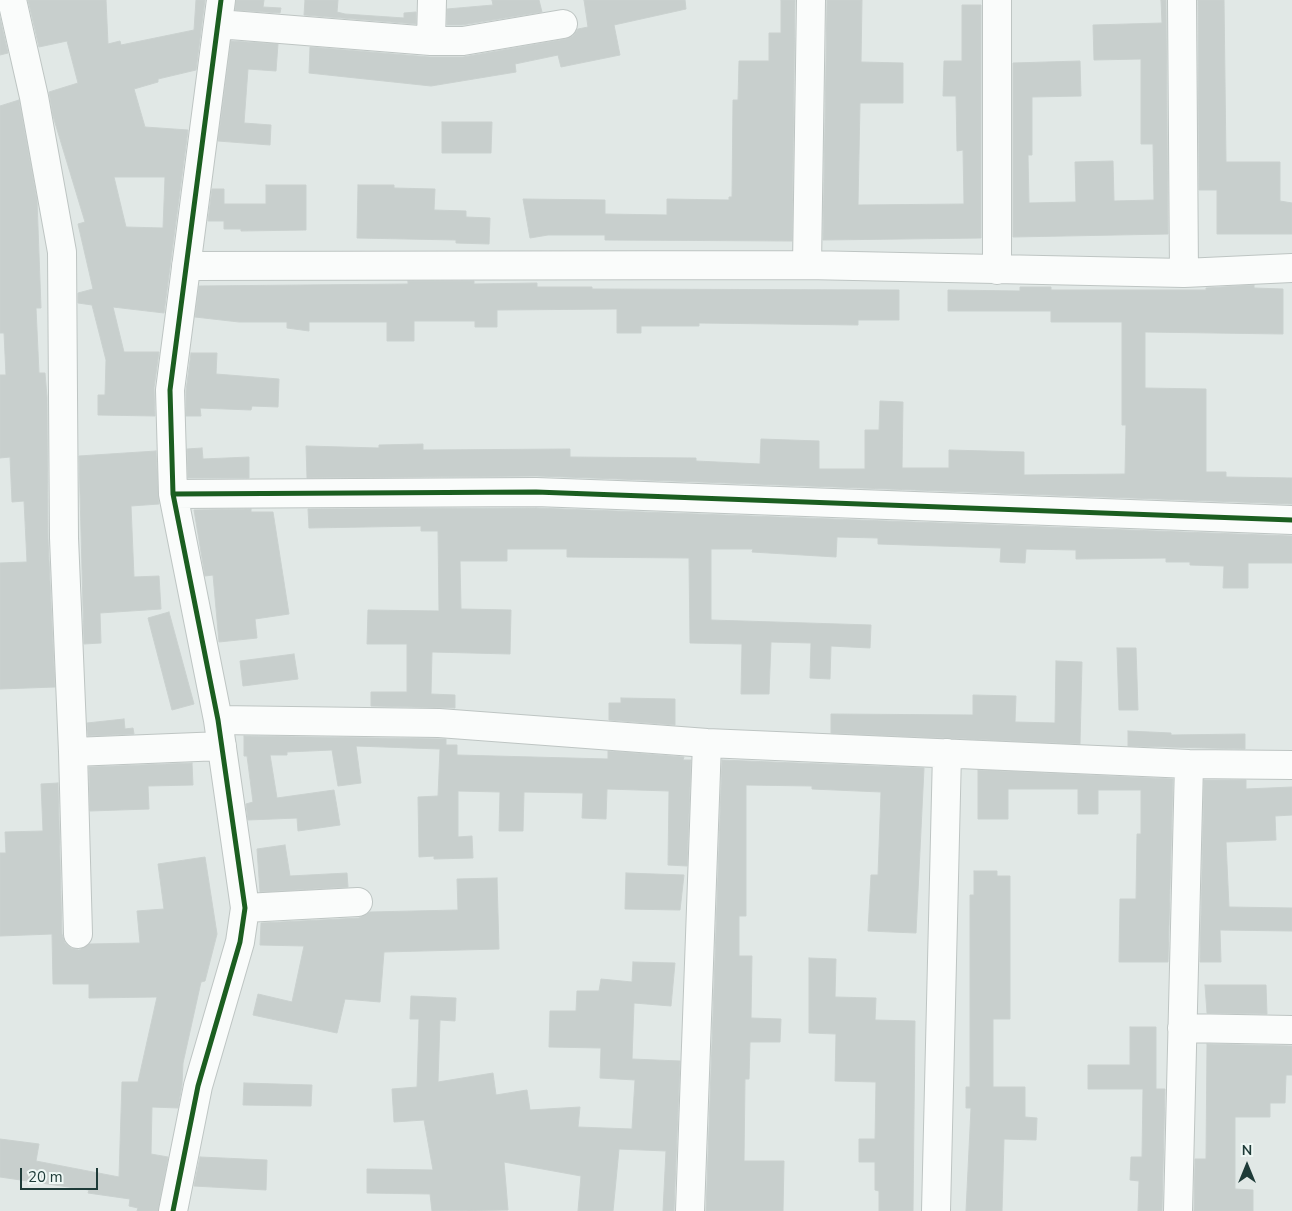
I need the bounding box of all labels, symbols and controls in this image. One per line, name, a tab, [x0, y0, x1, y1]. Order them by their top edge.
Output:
north arrow	[1222, 1141, 1272, 1191]
text: N	[1242, 1141, 1252, 1160]
scale bar	[22, 1158, 100, 1190]
text: 20 m	[28, 1167, 63, 1187]

